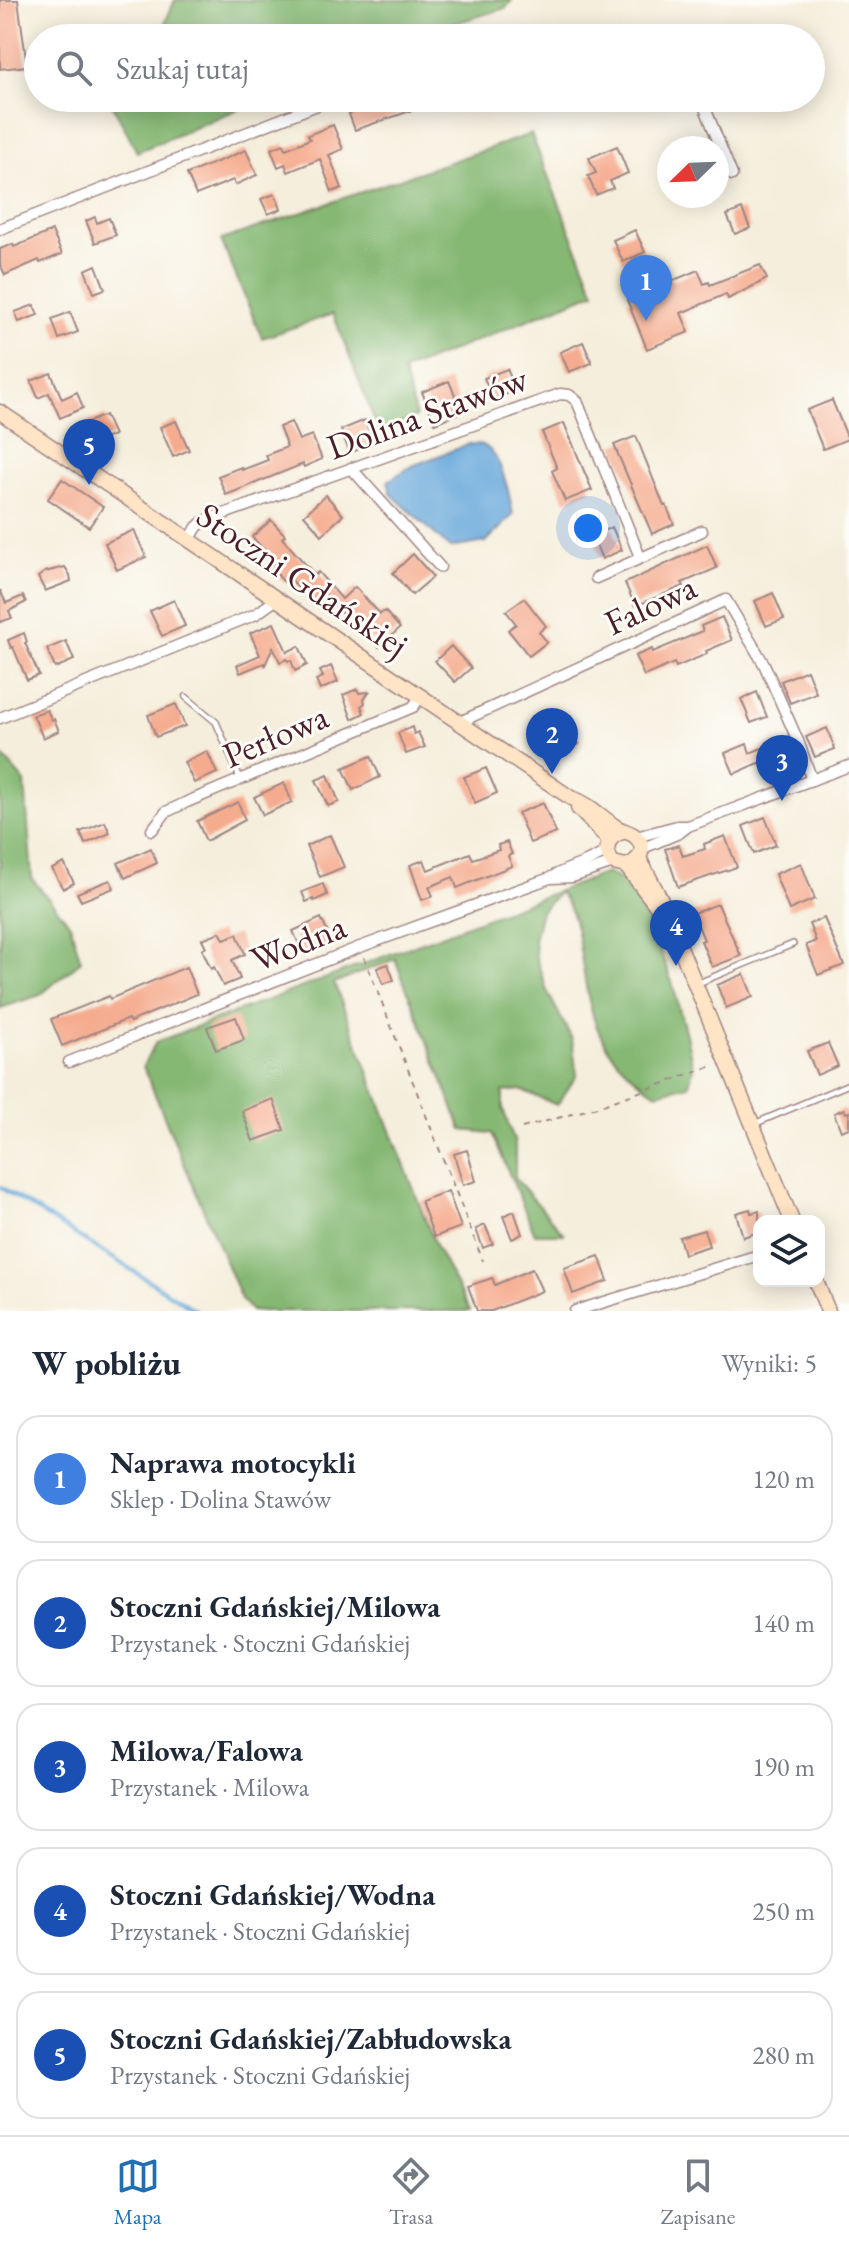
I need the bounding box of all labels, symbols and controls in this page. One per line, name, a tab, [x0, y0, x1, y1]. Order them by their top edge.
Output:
search box	[24, 24, 825, 112]
icon: search	[52, 46, 96, 90]
text: Szukaj tutaj	[116, 49, 249, 88]
north arrow	[657, 136, 729, 208]
pin: 1	[620, 255, 672, 321]
street label: Dolina Stawów	[321, 354, 534, 470]
pin: 5	[63, 419, 115, 485]
street label: Stoczni Gdańskiej	[188, 491, 418, 668]
your location	[568, 508, 608, 548]
street label: Falowa	[597, 563, 704, 646]
street label: Perłowa	[215, 692, 336, 779]
pin: 2	[526, 708, 578, 774]
pin: 3	[756, 735, 808, 801]
pin: 4	[650, 900, 702, 966]
street label: Wodna	[244, 902, 353, 983]
map controls	[753, 1215, 825, 1287]
button: layers	[753, 1215, 825, 1287]
text: W pobliżu	[32, 1341, 181, 1385]
text: Wyniki: 5	[722, 1346, 817, 1380]
text: Naprawa motocykli	[110, 1443, 356, 1482]
text: 1	[53, 1462, 67, 1496]
text: 120 m	[752, 1462, 815, 1496]
text: Sklep · Dolina Stawów	[110, 1482, 331, 1516]
text: Stoczni Gdańskiej/Milowa	[110, 1587, 440, 1626]
text: 2	[53, 1606, 67, 1640]
text: 140 m	[752, 1606, 815, 1640]
text: Przystanek · Stoczni Gdańskiej	[110, 1626, 410, 1660]
text: Milowa/Falowa	[110, 1731, 303, 1770]
text: 3	[53, 1750, 67, 1784]
text: 190 m	[752, 1750, 815, 1784]
text: Przystanek · Milowa	[110, 1770, 309, 1804]
text: Stoczni Gdańskiej/Wodna	[110, 1875, 435, 1914]
text: 4	[53, 1894, 67, 1928]
text: 250 m	[752, 1894, 815, 1928]
text: Przystanek · Stoczni Gdańskiej	[110, 1914, 410, 1948]
text: Stoczni Gdańskiej/Zabłudowska	[110, 2019, 512, 2058]
text: 5	[53, 2038, 67, 2072]
text: 280 m	[752, 2038, 815, 2072]
text: Przystanek · Stoczni Gdańskiej	[110, 2058, 410, 2092]
tab: Mapa	[114, 2154, 162, 2231]
tab: Trasa	[389, 2154, 433, 2231]
tab: Zapisane	[660, 2154, 735, 2231]

